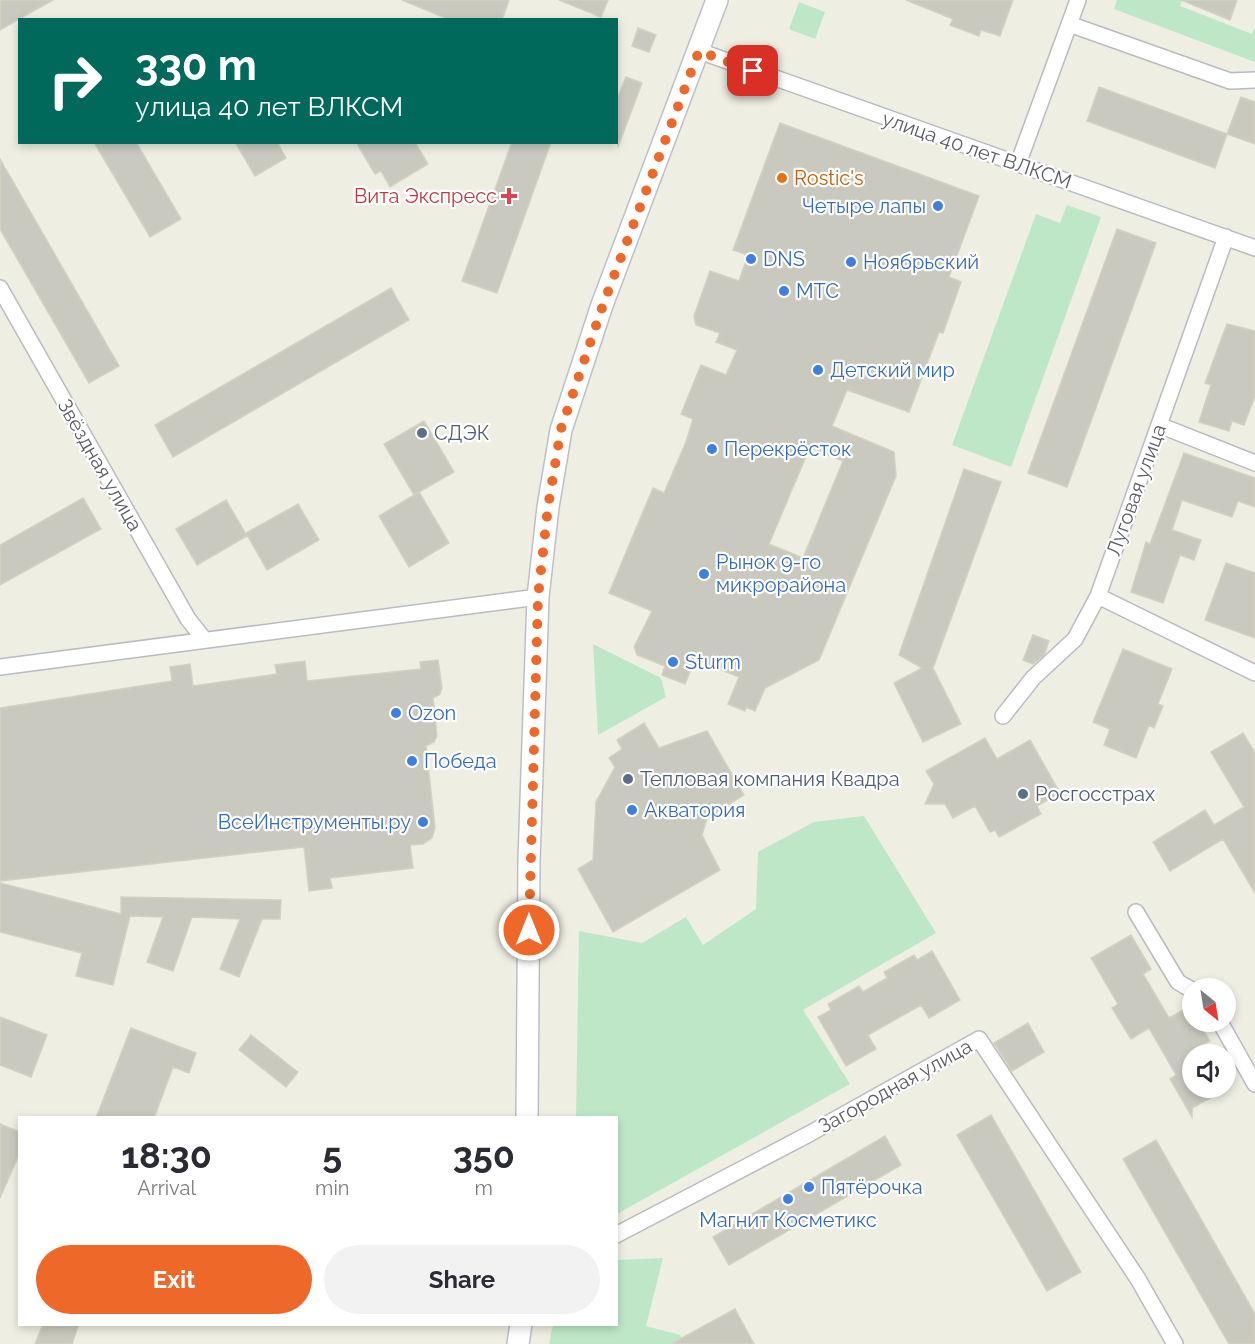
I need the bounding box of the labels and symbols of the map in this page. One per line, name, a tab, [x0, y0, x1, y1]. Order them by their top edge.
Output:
pin	[727, 45, 778, 96]
street label: улица 40 лет ВЛКСМ	[879, 106, 1075, 194]
place label: Rostic's	[794, 166, 864, 190]
marker: Rostic's	[775, 171, 789, 185]
place label: Вита Экспресс	[354, 184, 497, 208]
marker: Вита Экспресс	[502, 189, 516, 203]
place label: Четыре лапы	[802, 194, 926, 218]
marker: Четыре лапы	[931, 199, 945, 213]
place label: DNS	[763, 247, 805, 271]
place label: Ноябрьский	[863, 250, 979, 274]
marker: DNS	[744, 252, 758, 266]
marker: Ноябрьский	[844, 255, 858, 269]
place label: МТС	[796, 279, 839, 303]
marker: МТС	[777, 284, 791, 298]
place label: Детский мир	[830, 358, 955, 382]
marker: Детский мир	[811, 363, 825, 377]
street label: Звёздная улица	[53, 395, 147, 535]
place label: СДЭК	[434, 421, 490, 445]
street label: Луговая улица	[1101, 421, 1171, 559]
marker: СДЭК	[415, 426, 429, 440]
place label: Перекрёсток	[724, 437, 851, 461]
marker: Перекрёсток	[705, 442, 719, 456]
place label: Рынок 9-го микрорайона	[716, 550, 846, 597]
marker: Рынок 9-го микрорайона	[697, 567, 711, 581]
place label: Sturm	[685, 650, 741, 674]
marker: Sturm	[666, 655, 680, 669]
place label: Ozon	[408, 701, 456, 725]
marker: Ozon	[389, 706, 403, 720]
place label: Победа	[424, 749, 497, 773]
marker: Победа	[405, 754, 419, 768]
place label: Тепловая компания Квадра	[640, 767, 900, 791]
marker: Тепловая компания Квадра	[621, 772, 635, 786]
place label: Росгосстрах	[1035, 782, 1155, 806]
marker: Росгосстрах	[1016, 787, 1030, 801]
place label: Акватория	[644, 798, 745, 822]
marker: Акватория	[625, 803, 639, 817]
place label: ВсеИнструменты.ру	[218, 810, 411, 834]
marker: ВсеИнструменты.ру	[416, 815, 430, 829]
position arrow	[497, 898, 561, 962]
north arrow	[1182, 978, 1236, 1032]
street label: Загородная улица	[814, 1034, 976, 1138]
place label: Пятёрочка	[821, 1175, 923, 1199]
marker: Пятёрочка	[802, 1180, 816, 1194]
marker: Магнит Косметикс	[781, 1192, 795, 1206]
place label: Магнит Косметикс	[699, 1208, 877, 1232]

